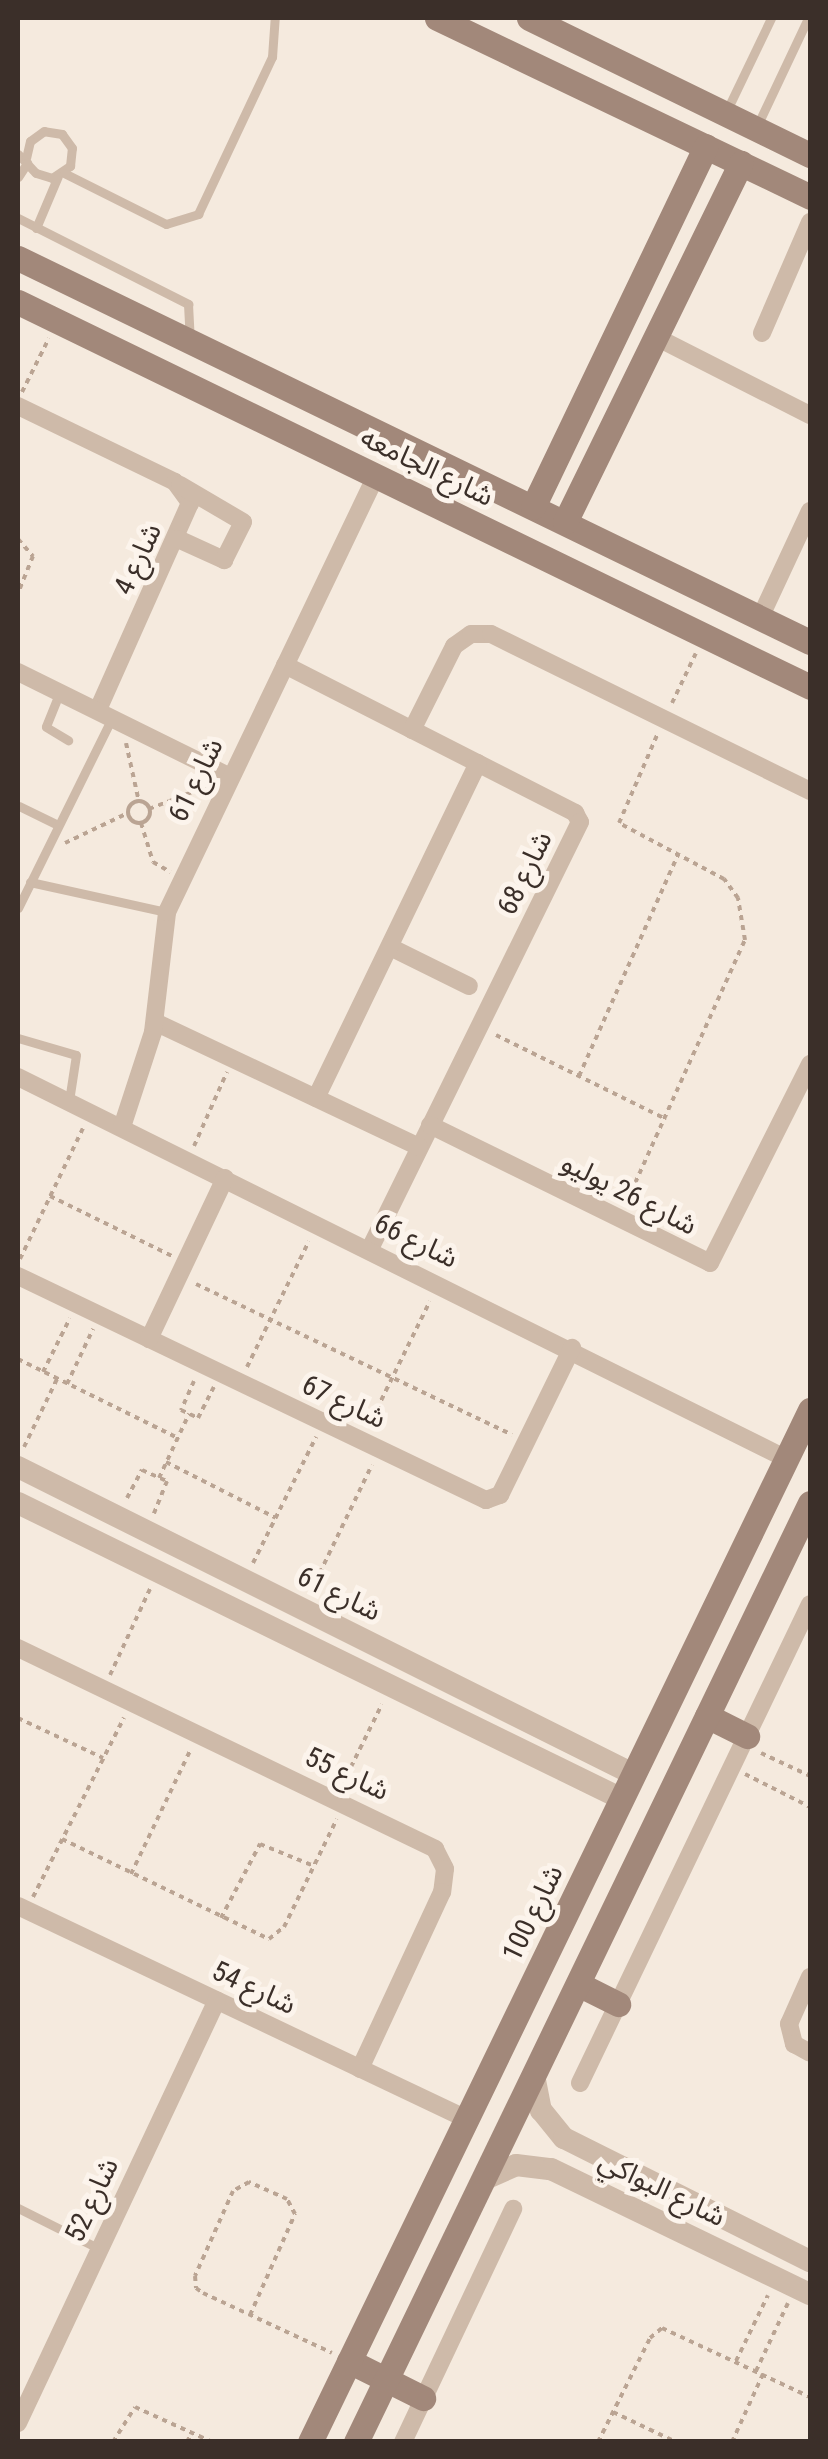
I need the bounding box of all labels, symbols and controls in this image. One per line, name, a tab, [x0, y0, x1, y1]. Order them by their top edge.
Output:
street label: شارع الجامعه	[355, 420, 499, 514]
street label: شارع 4	[107, 518, 169, 600]
street label: شارع 61	[161, 733, 231, 827]
street label: شارع 68	[490, 826, 560, 920]
street label: شارع 26 يوليو	[556, 1146, 702, 1242]
street label: شارع 66	[369, 1206, 463, 1276]
street label: شارع 67	[297, 1368, 391, 1436]
street label: شارع 61	[292, 1559, 386, 1629]
street label: شارع 55	[300, 1740, 394, 1808]
street label: شارع 100	[495, 1860, 571, 1966]
street label: شارع 54	[207, 1954, 301, 2022]
street label: شارع البواكي	[593, 2144, 731, 2234]
street label: شارع 52	[58, 2153, 126, 2247]

